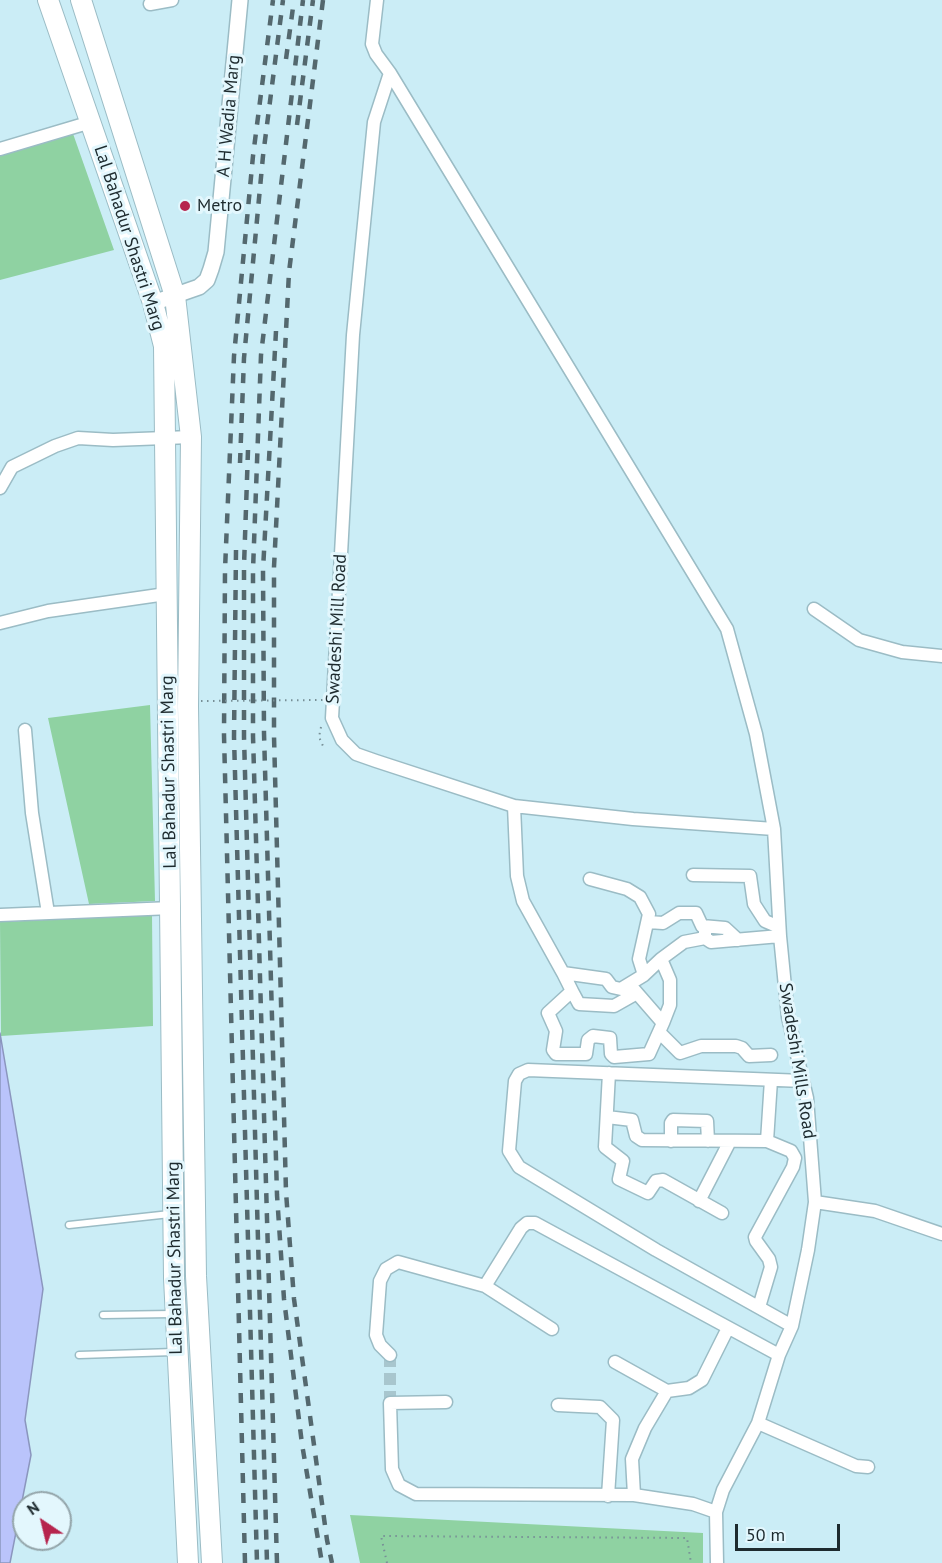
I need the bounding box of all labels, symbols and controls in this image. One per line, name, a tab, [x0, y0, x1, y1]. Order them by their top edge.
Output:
street label: A H Wadia Marg	[213, 54, 245, 178]
street label: Lal Bahadur Shastri Marg	[89, 143, 169, 333]
place label: Metro	[197, 195, 242, 217]
marker: Metro	[178, 199, 192, 213]
street label: Swadeshi Mill Road	[322, 553, 352, 705]
street label: Lal Bahadur Shastri Marg	[157, 675, 181, 869]
street label: Swadeshi Mills Road	[774, 981, 820, 1141]
street label: Lal Bahadur Shastri Marg	[163, 1161, 187, 1355]
north arrow	[12, 1491, 72, 1551]
text: N	[23, 1497, 43, 1519]
scale bar	[738, 1512, 843, 1550]
text: 50 m	[746, 1523, 785, 1546]

